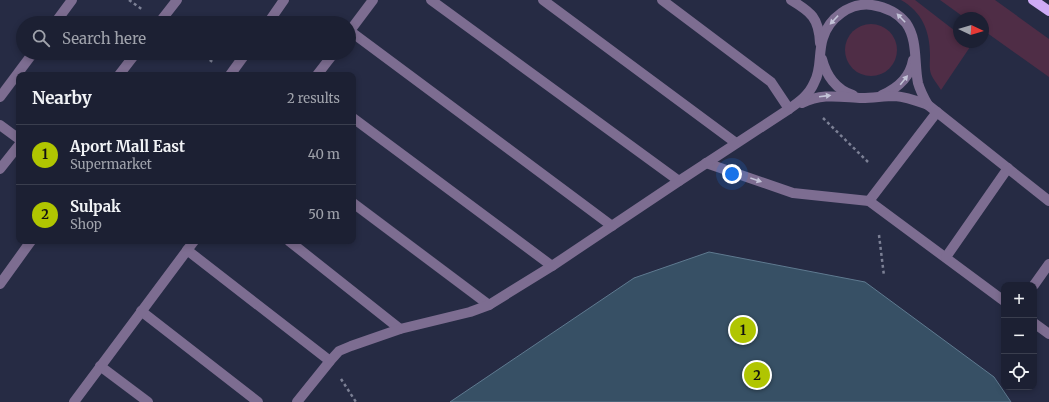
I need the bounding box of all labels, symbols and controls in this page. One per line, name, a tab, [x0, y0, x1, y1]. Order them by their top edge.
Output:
north arrow	[953, 12, 989, 48]
one-way arrow	[896, 13, 906, 23]
one-way arrow	[829, 15, 839, 25]
search box	[16, 16, 356, 60]
icon: search	[30, 27, 52, 49]
text: Search here	[62, 29, 146, 48]
one-way arrow	[899, 75, 908, 85]
text: Nearby	[32, 87, 92, 109]
text: 2 results	[287, 90, 340, 107]
one-way arrow	[819, 93, 831, 99]
text: Aport Mall East	[70, 137, 185, 156]
text: 1	[42, 146, 48, 163]
text: 40 m	[308, 146, 340, 163]
text: Supermarket	[70, 156, 152, 173]
your location	[722, 164, 742, 184]
one-way arrow	[751, 178, 763, 184]
text: Sulpak	[70, 197, 121, 216]
text: 2	[41, 206, 49, 223]
text: 50 m	[308, 206, 340, 223]
text: Shop	[70, 216, 102, 233]
map controls	[1001, 282, 1037, 390]
button: +	[1001, 282, 1037, 318]
pin: 1	[730, 315, 756, 345]
button: −	[1001, 318, 1037, 354]
button: locate	[1001, 354, 1037, 390]
pin: 2	[744, 360, 770, 390]

